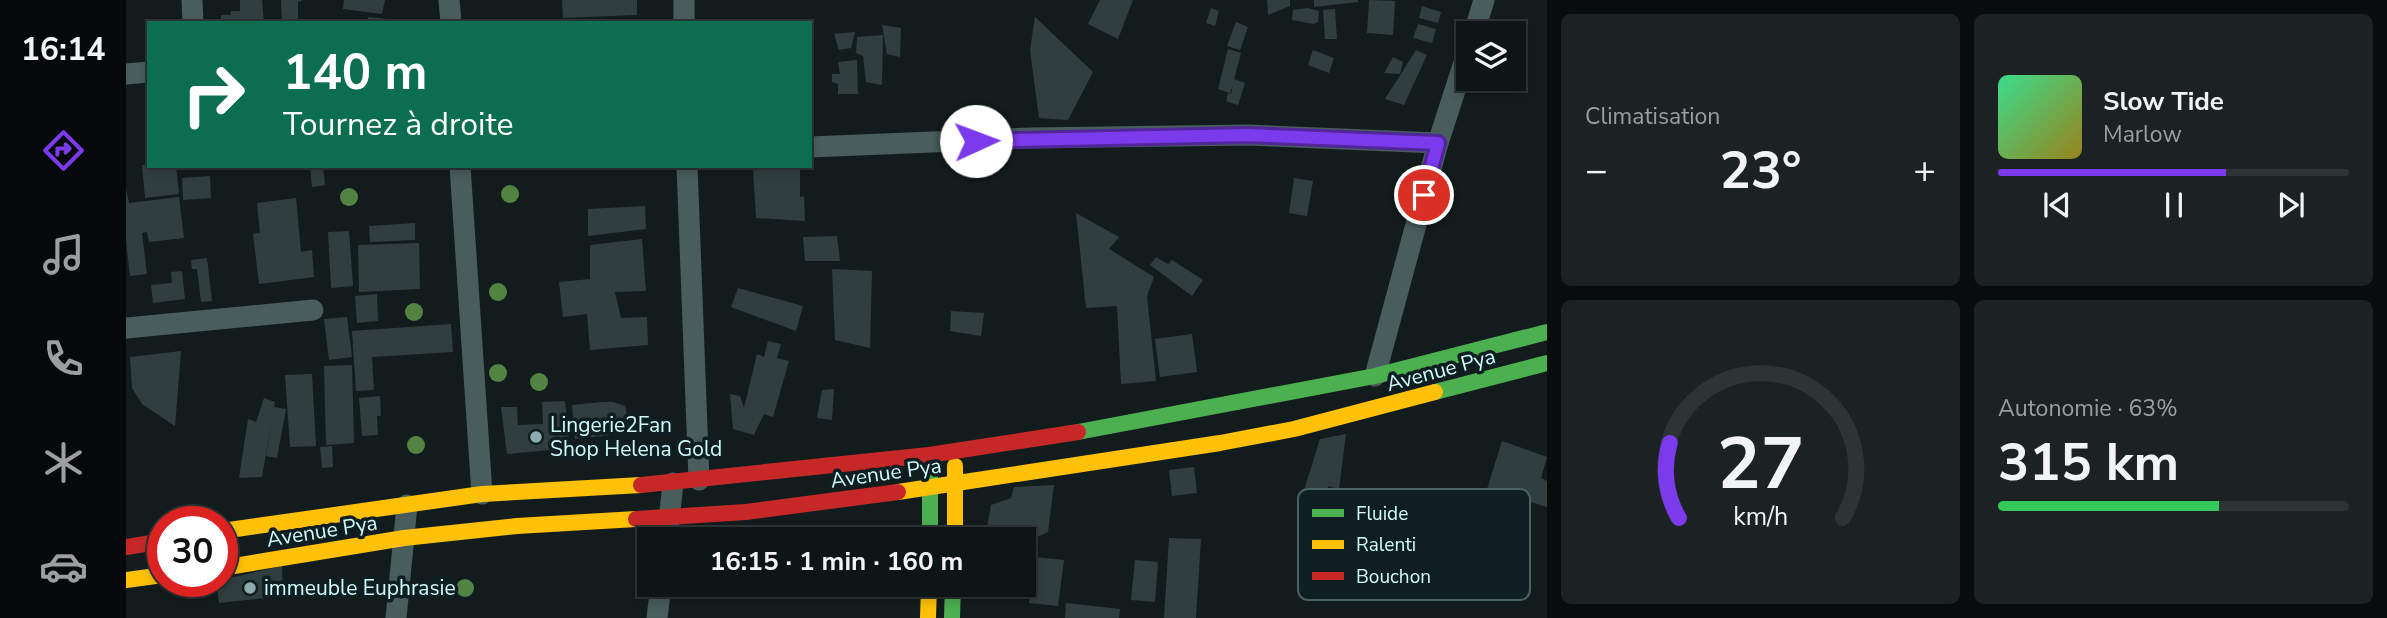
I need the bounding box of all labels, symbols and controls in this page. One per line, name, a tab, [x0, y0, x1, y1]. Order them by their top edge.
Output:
map controls	[1456, 21, 1526, 91]
button: layers	[1456, 21, 1526, 91]
text: 16:14	[21, 28, 105, 71]
text: 140 m	[283, 39, 427, 106]
icon: right	[168, 49, 259, 140]
text: Slow Tide	[2103, 84, 2224, 119]
text: Climatisation	[1585, 101, 1720, 132]
text: Tournez à droite	[283, 103, 514, 146]
position arrow	[939, 104, 1013, 178]
text: Marlow	[2103, 119, 2182, 150]
icon: directions	[39, 126, 88, 175]
text: 23°	[1719, 135, 1802, 206]
text: −	[1585, 145, 1608, 196]
text: +	[1913, 145, 1936, 196]
pin	[1394, 165, 1454, 225]
icon: arrive	[1405, 176, 1443, 214]
icon: previous	[2038, 186, 2076, 224]
icon: pause	[2155, 186, 2193, 224]
icon: next	[2272, 186, 2310, 224]
icon: music	[39, 230, 88, 279]
icon: phone	[39, 334, 88, 383]
street label: Avenue Pya	[1383, 342, 1499, 398]
text: Autonomie · 63%	[1998, 393, 2178, 424]
place label: Lingerie2Fan Shop Helena Gold	[550, 411, 722, 463]
text: 27	[1717, 414, 1804, 514]
text: 315 km	[1998, 427, 2179, 498]
marker: Lingerie2Fan Shop Helena Gold	[528, 429, 544, 445]
icon: climate	[39, 438, 88, 487]
street label: Avenue Pya	[829, 451, 943, 495]
legend	[1298, 489, 1530, 600]
text: km/h	[1733, 500, 1788, 534]
text: Fluide	[1356, 501, 1408, 527]
speed limit sign: 30	[147, 506, 238, 597]
street label: Avenue Pya	[265, 508, 379, 554]
text: Ralenti	[1356, 532, 1416, 558]
icon: car	[39, 542, 88, 591]
text: 16:15 · 1 min · 160 m	[710, 544, 963, 579]
text: Bouchon	[1356, 564, 1431, 590]
place label: immeuble Euphrasie	[264, 574, 456, 602]
marker: immeuble Euphrasie	[242, 580, 258, 596]

